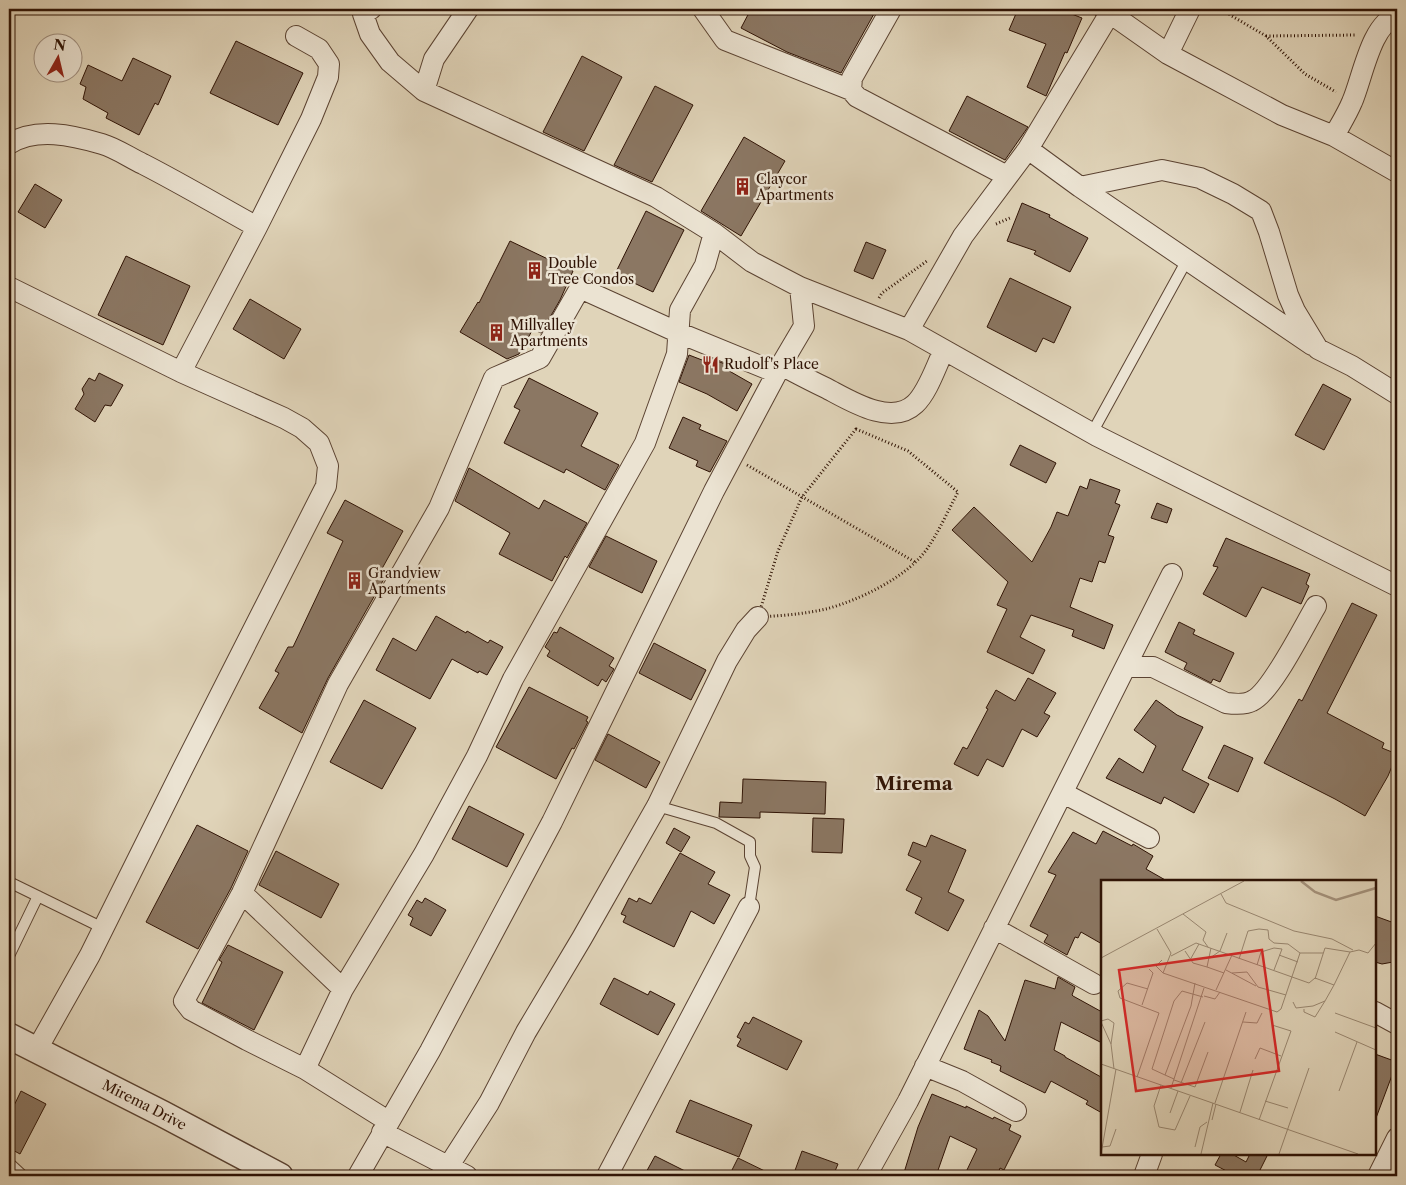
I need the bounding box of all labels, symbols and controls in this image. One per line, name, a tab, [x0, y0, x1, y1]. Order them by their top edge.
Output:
north arrow	[32, 32, 82, 82]
text: N	[53, 35, 67, 55]
place label: Claycor Apartments	[755, 170, 834, 204]
building icon: Claycor Apartments	[732, 177, 752, 197]
place label: Double Tree Condos	[548, 254, 634, 288]
building icon: Double Tree Condos	[524, 261, 544, 281]
place label: Millvalley Apartments	[509, 316, 588, 350]
building icon: Millvalley Apartments	[486, 323, 506, 343]
restaurant icon: Rudolf's Place	[700, 354, 720, 374]
place label: Rudolf's Place	[724, 355, 819, 373]
place label: Grandview Apartments	[367, 564, 446, 598]
building icon: Grandview Apartments	[344, 571, 364, 591]
district label: Mirema	[875, 772, 954, 795]
inset map	[1101, 880, 1376, 1155]
street label: Mirema Drive	[99, 1076, 190, 1134]

